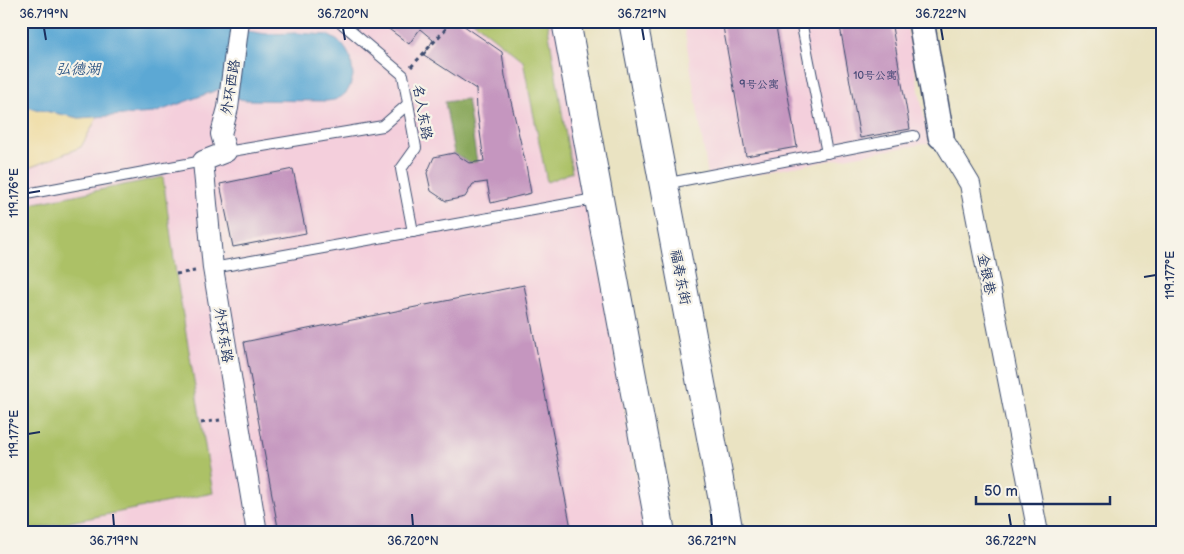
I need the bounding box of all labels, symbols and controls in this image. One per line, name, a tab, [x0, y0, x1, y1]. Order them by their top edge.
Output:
text: 36.719°N	[19, 7, 69, 22]
text: 36.720°N	[317, 7, 369, 22]
text: 36.721°N	[617, 7, 667, 22]
text: 36.722°N	[915, 7, 967, 22]
street label: 外环西路	[218, 58, 243, 116]
water label: 弘德湖	[55, 60, 102, 79]
house number: 10号公寓	[853, 69, 897, 82]
house number: 9号公寓	[739, 78, 779, 91]
street label: 名人东路	[409, 83, 436, 141]
text: 119.176°E	[7, 168, 22, 218]
street label: 福寿东街	[667, 248, 694, 306]
text: 119.177°E	[1163, 251, 1178, 299]
street label: 金银巷	[974, 252, 999, 297]
street label: 外环东路	[211, 306, 236, 364]
text: 119.177°E	[7, 410, 22, 458]
scale bar	[976, 474, 1110, 506]
text: 50 m	[984, 482, 1018, 501]
text: 36.719°N	[89, 534, 139, 549]
text: 36.720°N	[387, 534, 439, 549]
text: 36.721°N	[687, 534, 737, 549]
text: 36.722°N	[985, 534, 1037, 549]

